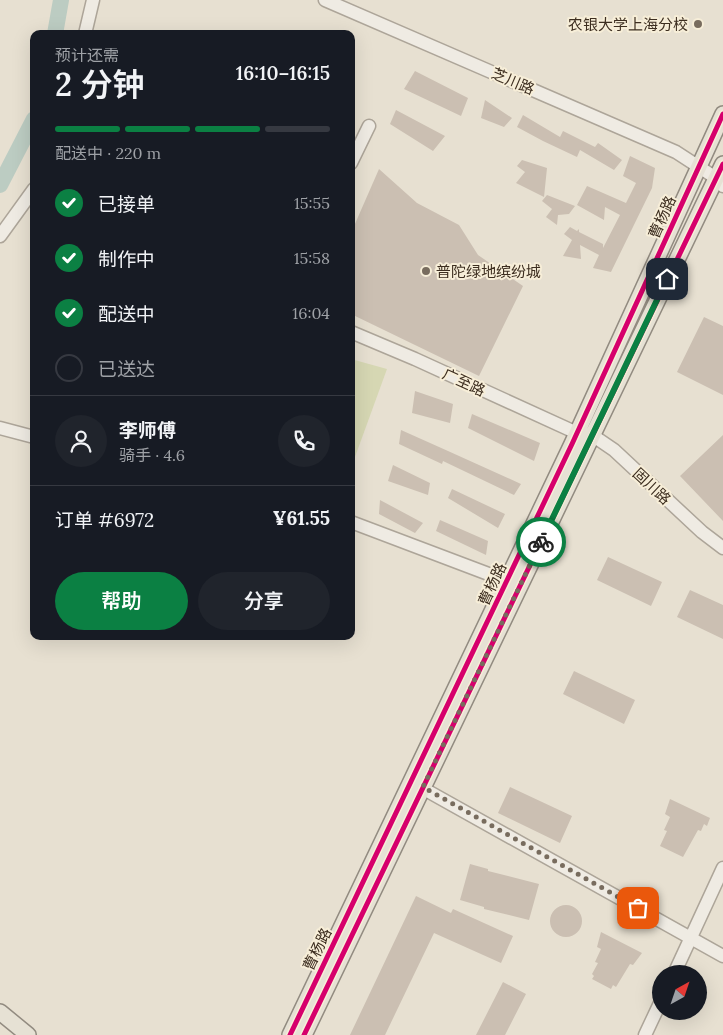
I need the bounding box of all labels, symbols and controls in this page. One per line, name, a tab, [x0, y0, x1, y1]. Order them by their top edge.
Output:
place label: 农银大学上海分校	[568, 15, 688, 34]
marker: 农银大学上海分校	[692, 18, 704, 30]
text: 预计还需	[55, 45, 119, 65]
text: 16:10–16:15	[236, 61, 330, 85]
street label: 芝川路	[489, 63, 537, 99]
text: 2 分钟	[55, 64, 145, 105]
text: 配送中 · 220 m	[55, 143, 161, 163]
icon: check	[55, 189, 83, 217]
text: 已接单	[98, 192, 155, 216]
text: 15:55	[294, 193, 330, 213]
street label: 曹杨路	[644, 193, 680, 241]
icon: check	[55, 244, 83, 272]
text: 制作中	[98, 247, 155, 271]
text: 15:58	[294, 248, 330, 268]
pin	[646, 258, 688, 300]
place label: 普陀绿地缤纷城	[436, 262, 541, 281]
marker: 普陀绿地缤纷城	[420, 265, 432, 277]
icon: home	[653, 265, 681, 293]
icon: check	[55, 299, 83, 327]
text: 配送中	[98, 302, 155, 326]
text: 16:04	[292, 303, 330, 323]
text: 已送达	[98, 357, 155, 381]
street label: 广至路	[440, 364, 488, 400]
button: person	[55, 415, 107, 467]
button: phone	[278, 415, 330, 467]
text: 李师傅	[119, 418, 176, 442]
text: 骑手 · 4.6	[119, 445, 185, 465]
street label: 固川路	[629, 464, 675, 508]
text: ¥61.55	[273, 506, 330, 530]
text: 订单 #6972	[55, 508, 154, 532]
courier	[516, 517, 566, 567]
icon: bike	[527, 528, 555, 556]
street label: 曹杨路	[474, 560, 510, 608]
button: 帮助	[55, 572, 188, 630]
button: 分享	[198, 572, 330, 630]
pin	[617, 887, 659, 929]
icon: bag	[624, 894, 652, 922]
street label: 曹杨路	[299, 925, 335, 973]
north arrow	[652, 965, 708, 1020]
map controls	[652, 965, 707, 1020]

